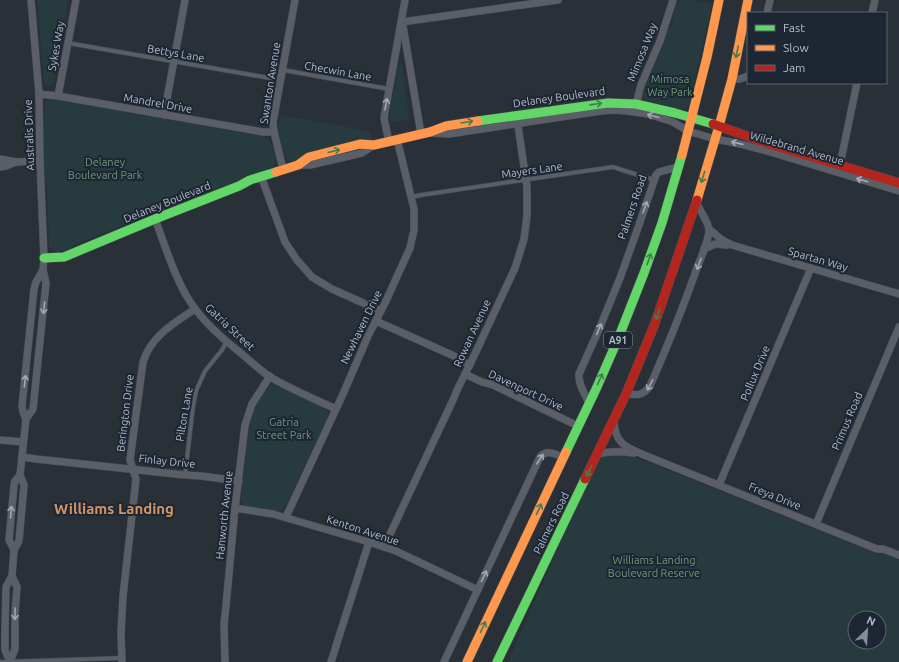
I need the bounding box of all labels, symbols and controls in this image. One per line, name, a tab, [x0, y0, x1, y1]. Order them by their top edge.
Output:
legend	[747, 12, 887, 84]
street label: Sykes Way	[46, 19, 66, 72]
street label: Mimosa Way	[625, 20, 659, 83]
text: Fast	[783, 21, 805, 34]
street label: Swanton Avenue	[258, 41, 282, 125]
text: Slow	[783, 41, 809, 54]
street label: Bettys Lane	[146, 42, 206, 64]
one-way arrow	[733, 45, 741, 58]
street label: Checwin Lane	[303, 59, 373, 83]
text: Jam	[783, 61, 805, 74]
park label: Mimosa Way Park	[647, 73, 693, 98]
street label: Delaney Boulevard	[512, 85, 606, 109]
street label: Mandrel Drive	[123, 91, 193, 115]
one-way arrow	[383, 97, 391, 110]
street label: Australis Drive	[22, 99, 36, 171]
one-way arrow	[589, 100, 602, 108]
one-way arrow	[646, 112, 659, 119]
one-way arrow	[461, 118, 474, 126]
street label: Wildebrand Avenue	[749, 129, 845, 167]
one-way arrow	[731, 139, 744, 147]
one-way arrow	[327, 147, 340, 154]
park label: Delaney Boulevard Park	[68, 156, 143, 181]
street label: Mayers Lane	[501, 160, 563, 180]
one-way arrow	[699, 171, 706, 184]
street label: Palmers Road	[615, 173, 649, 241]
one-way arrow	[855, 176, 868, 183]
street label: Delaney Boulevard	[122, 179, 212, 225]
one-way arrow	[642, 201, 649, 214]
street label: Spartan Way	[787, 245, 850, 273]
one-way arrow	[646, 253, 654, 265]
one-way arrow	[694, 258, 702, 270]
street label: Newhaven Drive	[338, 288, 384, 366]
street label: Rowan Avenue	[451, 297, 493, 369]
one-way arrow	[40, 301, 48, 314]
street label: Gatria Street	[203, 301, 258, 353]
one-way arrow	[654, 307, 661, 320]
one-way arrow	[596, 323, 604, 335]
road number: A91	[604, 332, 632, 348]
street label: Pollux Drive	[738, 343, 772, 403]
street label: Davenport Drive	[487, 367, 565, 413]
one-way arrow	[597, 373, 604, 385]
street label: Berington Drive	[114, 374, 136, 452]
one-way arrow	[21, 375, 29, 388]
one-way arrow	[646, 378, 653, 390]
street label: Pilton Lane	[173, 386, 195, 442]
street label: Primus Road	[829, 390, 865, 452]
park label: Gatria Street Park	[256, 416, 312, 441]
street label: Finlay Drive	[138, 452, 196, 470]
one-way arrow	[536, 453, 544, 465]
one-way arrow	[585, 465, 592, 477]
street label: Hanworth Avenue	[213, 470, 235, 560]
street label: Freya Drive	[747, 480, 803, 512]
street label: Palmers Road	[531, 490, 571, 556]
district label: Williams Landing	[54, 500, 174, 517]
one-way arrow	[536, 504, 543, 516]
one-way arrow	[8, 506, 15, 519]
street label: Kenton Avenue	[325, 513, 401, 547]
park label: Williams Landing Boulevard Reserve	[608, 554, 700, 579]
one-way arrow	[481, 571, 488, 583]
one-way arrow	[12, 607, 19, 620]
north arrow	[847, 610, 887, 650]
text: N	[865, 614, 877, 628]
one-way arrow	[480, 621, 487, 633]

